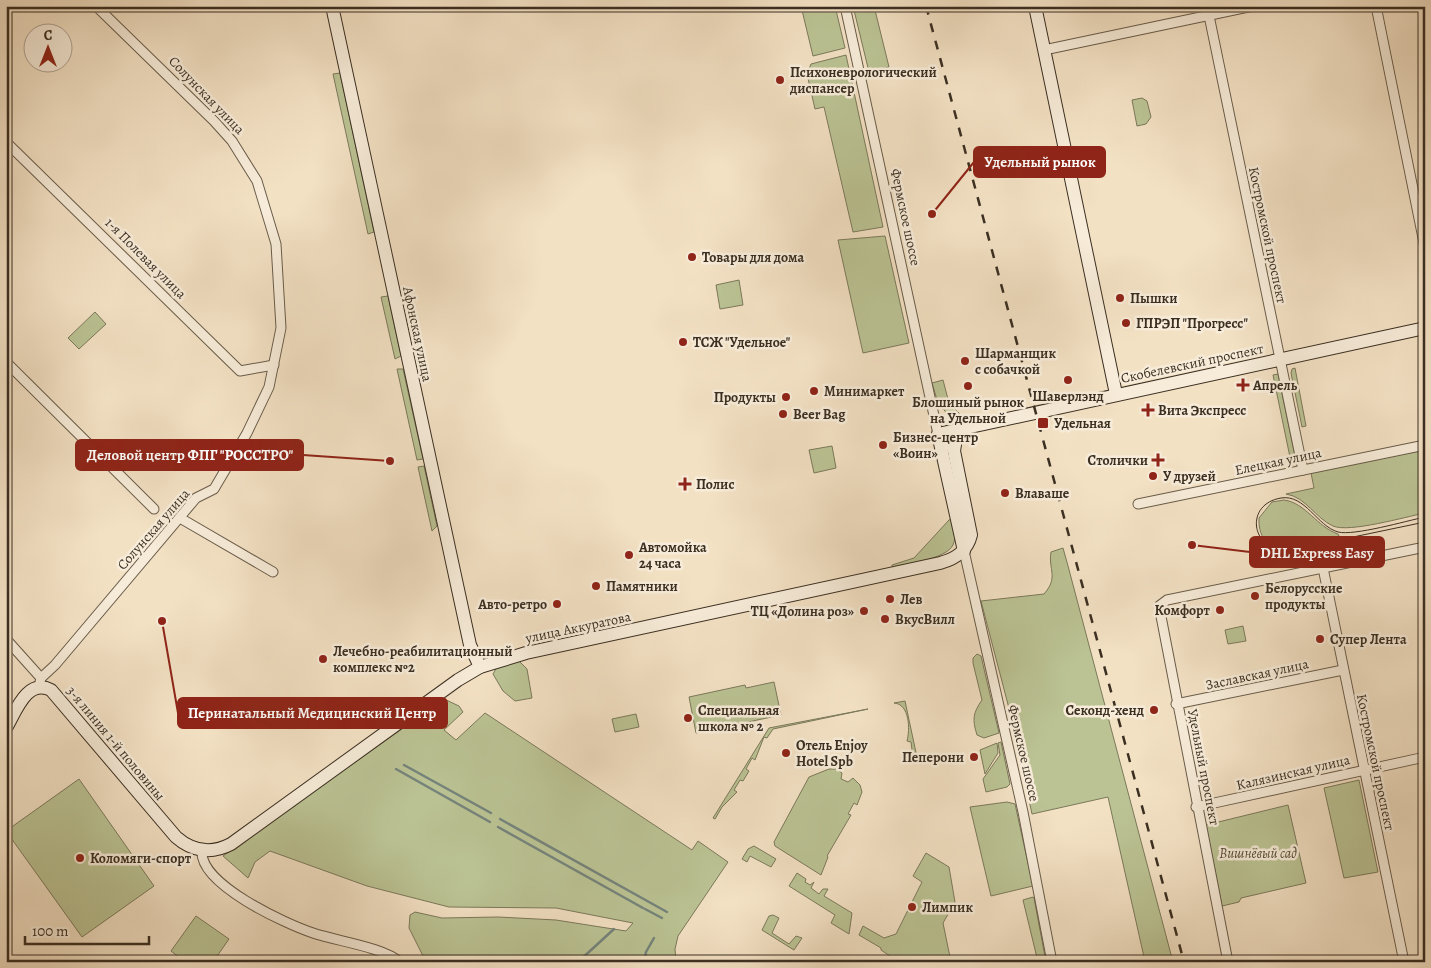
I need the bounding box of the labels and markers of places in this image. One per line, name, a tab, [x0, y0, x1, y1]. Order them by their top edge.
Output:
place label: Психоневрологический диспансер	[789, 63, 937, 98]
marker: Психоневрологический диспансер	[774, 74, 786, 86]
callout: Удельный рынок	[974, 147, 1105, 177]
place label: Товары для дома	[702, 248, 804, 267]
marker: Товары для дома	[686, 251, 698, 263]
place label: Пышки	[1130, 289, 1177, 308]
marker: Пышки	[1114, 292, 1126, 304]
place label: ГПРЭП "Прогресс"	[1136, 314, 1248, 333]
marker: ГПРЭП "Прогресс"	[1120, 317, 1132, 329]
place label: ТСЖ "Удельное"	[693, 333, 791, 352]
marker: ТСЖ "Удельное"	[677, 336, 689, 348]
place label: Шарманщик с собачкой	[975, 344, 1056, 379]
marker: Шарманщик с собачкой	[959, 355, 971, 367]
marker: Шаверлэнд	[1062, 374, 1074, 386]
place label: Апрель	[1252, 376, 1298, 395]
marker: Апрель	[1237, 379, 1249, 391]
marker: Блошиный рынок на Удельной	[962, 380, 974, 392]
place label: Минимаркет	[824, 382, 905, 401]
marker: Минимаркет	[808, 385, 820, 397]
place label: Шаверлэнд	[1032, 387, 1104, 406]
place label: Продукты	[714, 388, 776, 407]
marker: Продукты	[780, 391, 792, 403]
place label: Блошиный рынок на Удельной	[912, 393, 1025, 428]
place label: Вита Экспресс	[1158, 401, 1246, 420]
marker: Вита Экспресс	[1142, 404, 1154, 416]
place label: Beer Bag	[793, 405, 846, 424]
marker: Beer Bag	[777, 408, 789, 420]
place label: Удельная	[1054, 414, 1111, 433]
marker: Удельная	[1036, 416, 1050, 430]
place label: Бизнес-центр «Воин»	[893, 428, 979, 463]
marker: Бизнес-центр «Воин»	[877, 439, 889, 451]
callout: Деловой центр ФПГ "РОССТРО"	[76, 440, 303, 470]
place label: Столички	[1088, 451, 1148, 470]
marker: Столички	[1152, 454, 1164, 466]
place label: У друзей	[1163, 467, 1216, 486]
marker: У друзей	[1147, 470, 1159, 482]
place label: Полис	[696, 475, 734, 494]
marker: Полис	[678, 477, 692, 491]
place label: Влаваше	[1015, 484, 1070, 503]
marker: Влаваше	[999, 487, 1011, 499]
callout: DHL Express Easy	[1250, 537, 1384, 567]
place label: Автомойка 24 часа	[638, 538, 707, 573]
marker: Автомойка 24 часа	[623, 549, 635, 561]
place label: Памятники	[606, 577, 678, 596]
place label: Белорусские продукты	[1265, 579, 1343, 614]
marker: Памятники	[590, 580, 602, 592]
place label: Лев	[900, 590, 923, 609]
marker: Белорусские продукты	[1249, 590, 1261, 602]
marker: Лев	[884, 593, 896, 605]
place label: Авто-ретро	[477, 595, 547, 614]
marker: Авто-ретро	[551, 598, 563, 610]
place label: Комфорт	[1155, 601, 1211, 620]
place label: ТЦ «Долина роз»	[751, 602, 854, 621]
marker: Комфорт	[1214, 604, 1226, 616]
marker: ТЦ «Долина роз»	[858, 605, 870, 617]
place label: ВкусВилл	[895, 610, 955, 629]
marker: ВкусВилл	[879, 613, 891, 625]
place label: Супер Лента	[1330, 630, 1407, 649]
marker: Супер Лента	[1314, 633, 1326, 645]
place label: Лечебно-реабилитационный комплекс №2	[333, 642, 513, 677]
marker: Лечебно-реабилитационный комплекс №2	[317, 653, 329, 665]
callout: Перинатальный Медицинский Центр	[178, 698, 447, 728]
place label: Специальная школа № 2	[698, 701, 779, 736]
place label: Секонд-хенд	[1066, 701, 1144, 720]
marker: Секонд-хенд	[1148, 704, 1160, 716]
marker: Специальная школа № 2	[682, 712, 694, 724]
place label: Отель Enjoy Hotel Spb	[796, 736, 868, 771]
marker: Отель Enjoy Hotel Spb	[780, 747, 792, 759]
place label: Пеперони	[902, 748, 964, 767]
marker: Пеперони	[968, 751, 980, 763]
place label: Коломяги-спорт	[90, 849, 192, 868]
marker: Коломяги-спорт	[74, 852, 86, 864]
place label: Лимпик	[922, 898, 973, 917]
marker: Лимпик	[906, 901, 918, 913]

